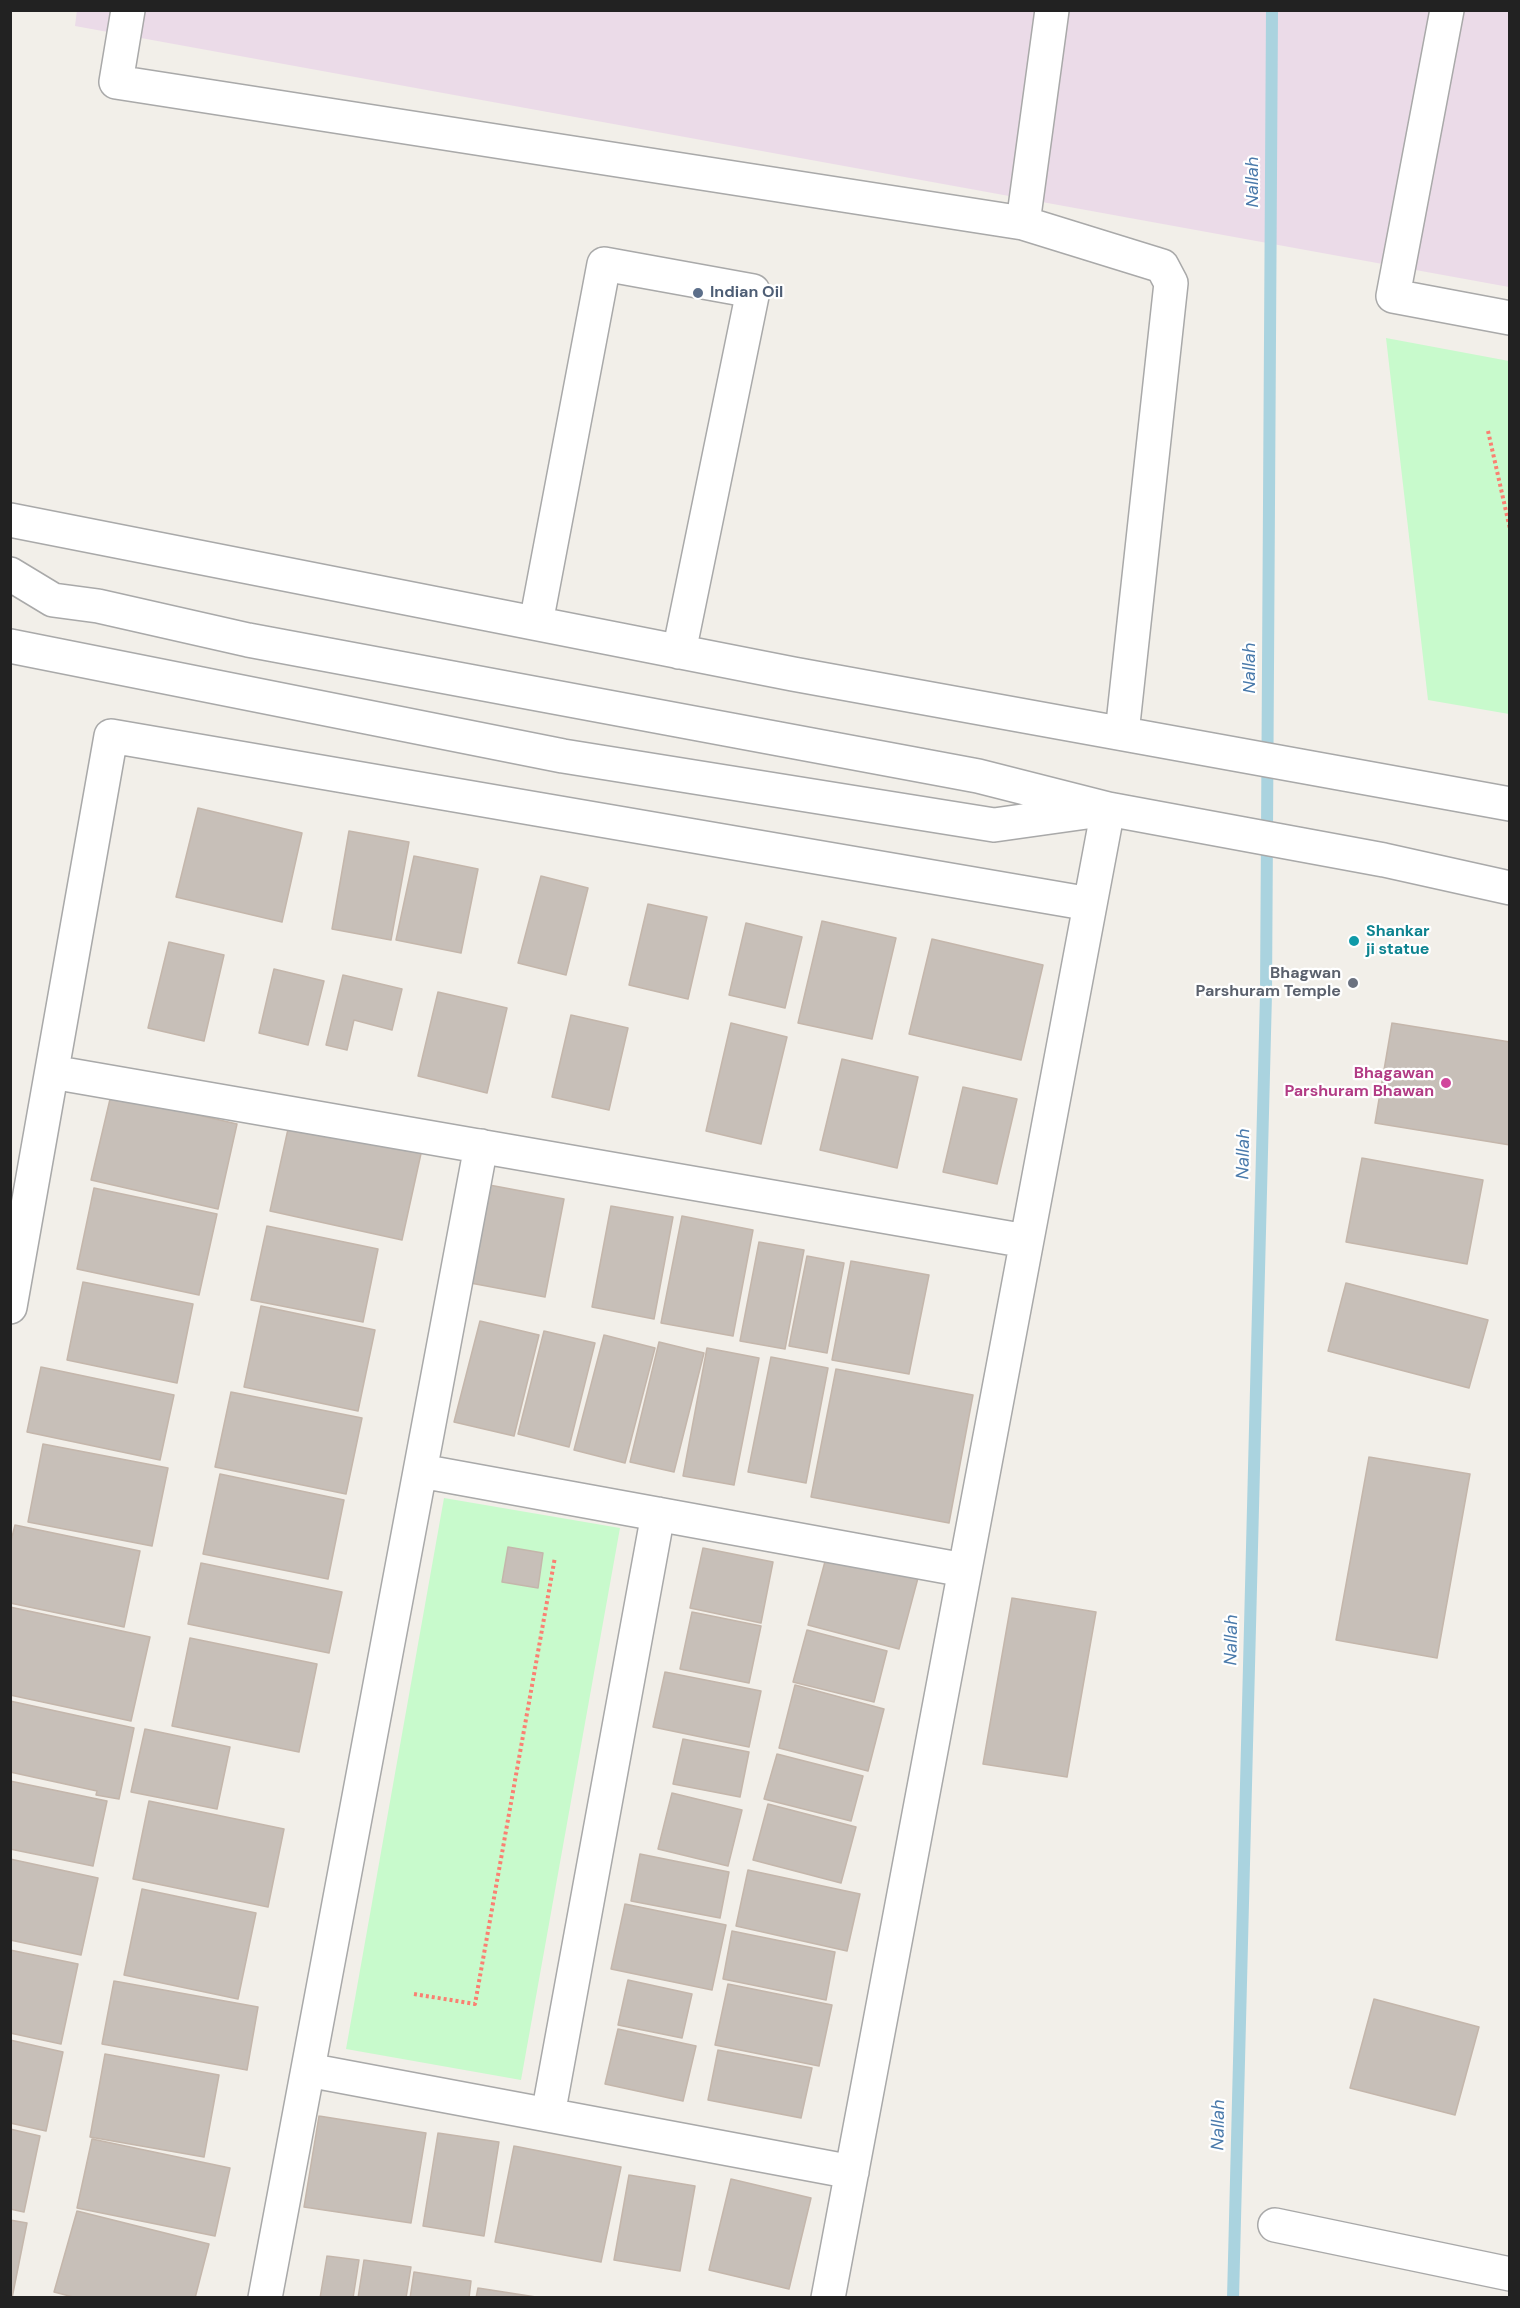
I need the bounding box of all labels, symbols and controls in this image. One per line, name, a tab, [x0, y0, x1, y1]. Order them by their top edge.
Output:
water label: Nallah	[1242, 157, 1264, 207]
place label: Indian Oil	[710, 283, 783, 303]
marker: Indian Oil	[691, 286, 705, 300]
water label: Nallah	[1239, 643, 1261, 693]
place label: Shankar ji statue	[1366, 922, 1430, 960]
marker: Shankar ji statue	[1347, 934, 1361, 948]
place label: Bhagwan Parshuram Temple	[1196, 964, 1341, 1002]
marker: Bhagwan Parshuram Temple	[1346, 976, 1360, 990]
place label: Bhagawan Parshuram Bhawan	[1284, 1064, 1434, 1102]
marker: Bhagawan Parshuram Bhawan	[1439, 1076, 1453, 1090]
water label: Nallah	[1233, 1128, 1255, 1180]
water label: Nallah	[1221, 1614, 1243, 1666]
water label: Nallah	[1208, 2099, 1230, 2151]

